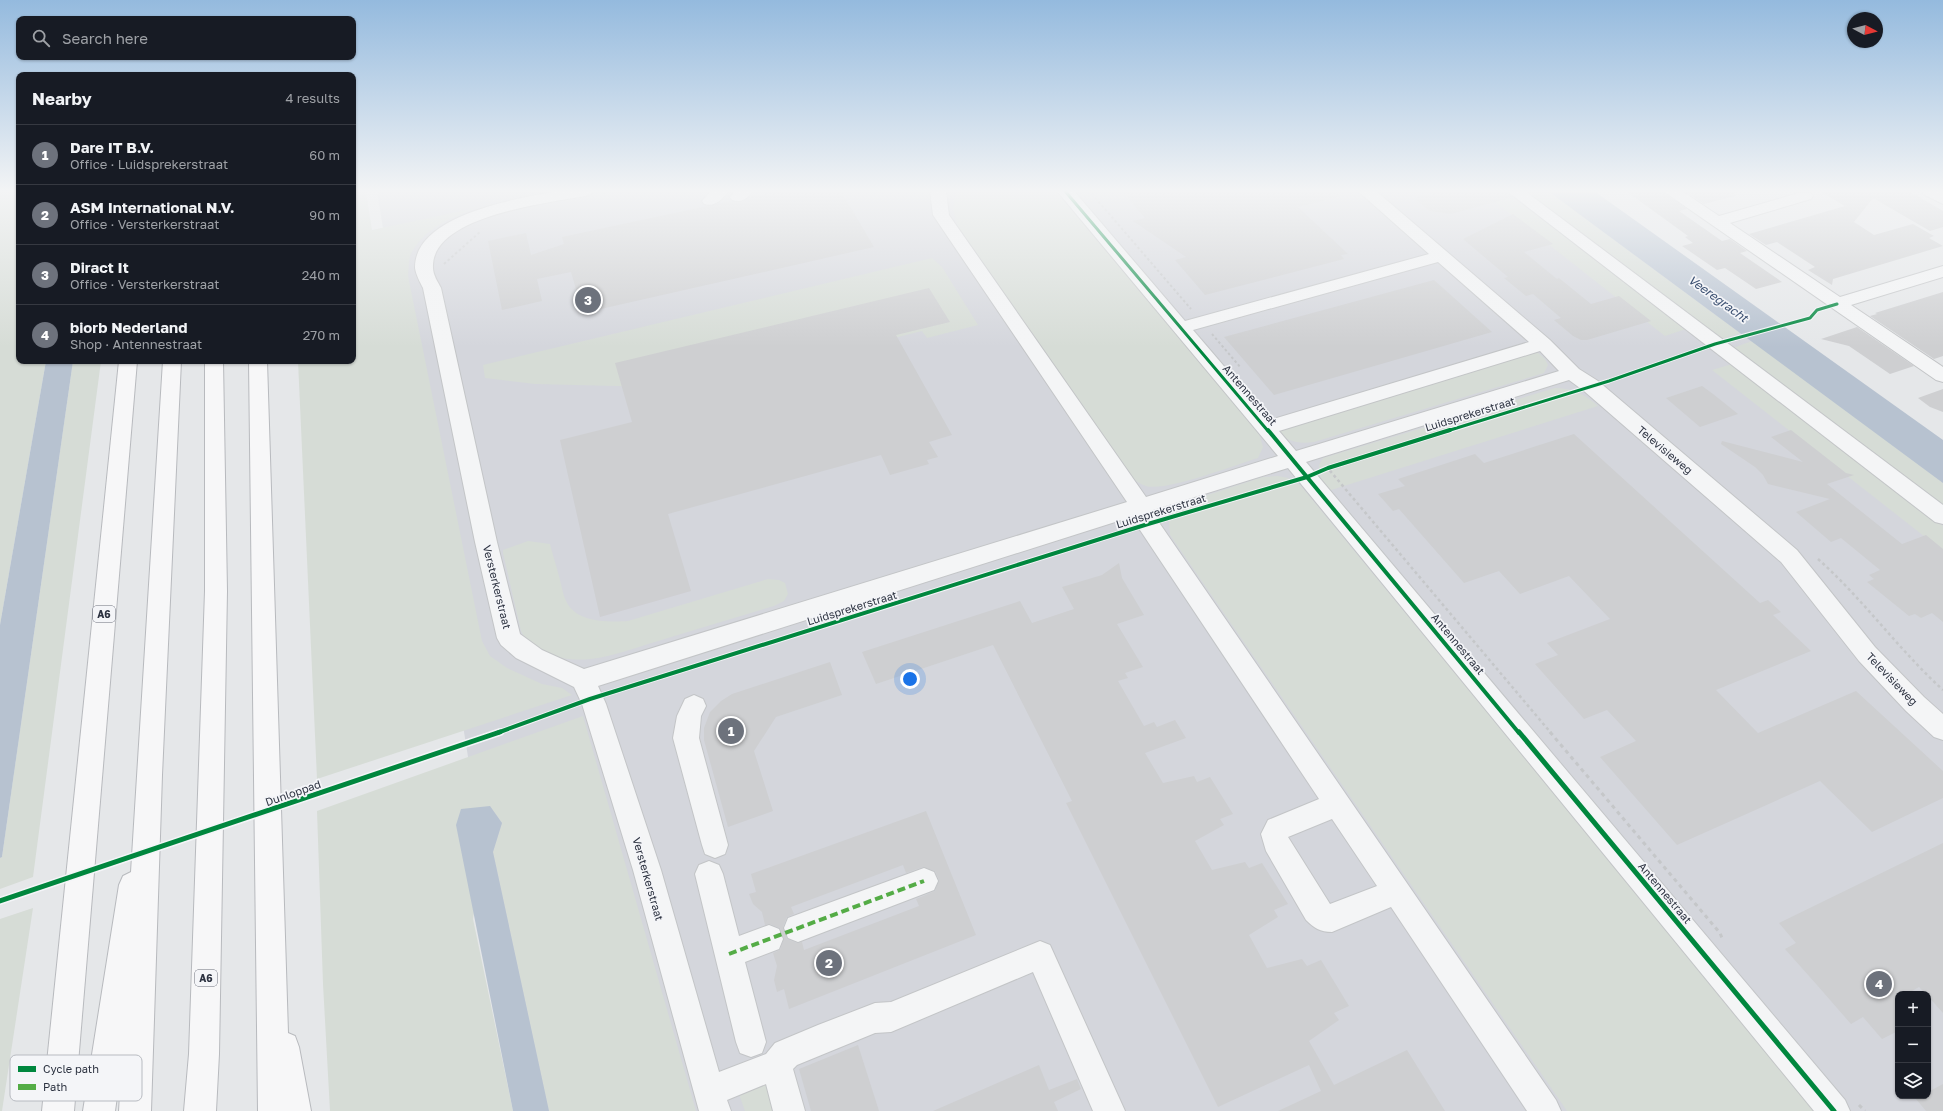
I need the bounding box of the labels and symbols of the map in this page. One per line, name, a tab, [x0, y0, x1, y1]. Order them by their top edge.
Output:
north arrow	[1847, 12, 1883, 48]
water label: Veeregracht	[1686, 272, 1752, 326]
pin: 3	[575, 285, 601, 315]
street label: Antennestraat	[1221, 362, 1280, 428]
street label: Luidsprekerstraat	[1423, 394, 1516, 433]
street label: Televisieweg	[1635, 423, 1696, 476]
street label: Luidsprekerstraat	[1114, 491, 1207, 530]
street label: Versterkerstraat	[481, 544, 514, 630]
street label: Luidsprekerstraat	[805, 588, 898, 627]
road number: A6	[93, 606, 115, 622]
street label: Antennestraat	[1429, 610, 1488, 677]
street label: Televisieweg	[1864, 650, 1921, 708]
your location	[900, 669, 920, 689]
pin: 1	[718, 716, 744, 746]
street label: Dunloppad	[263, 777, 322, 808]
street label: Versterkerstraat	[630, 836, 667, 922]
street label: Antennestraat	[1636, 859, 1695, 926]
pin: 2	[816, 948, 842, 978]
pin: 4	[1866, 969, 1892, 999]
road number: A6	[195, 970, 217, 986]
legend	[10, 1055, 142, 1101]
text: Cycle path	[43, 1062, 99, 1075]
text: Path	[43, 1080, 67, 1093]

